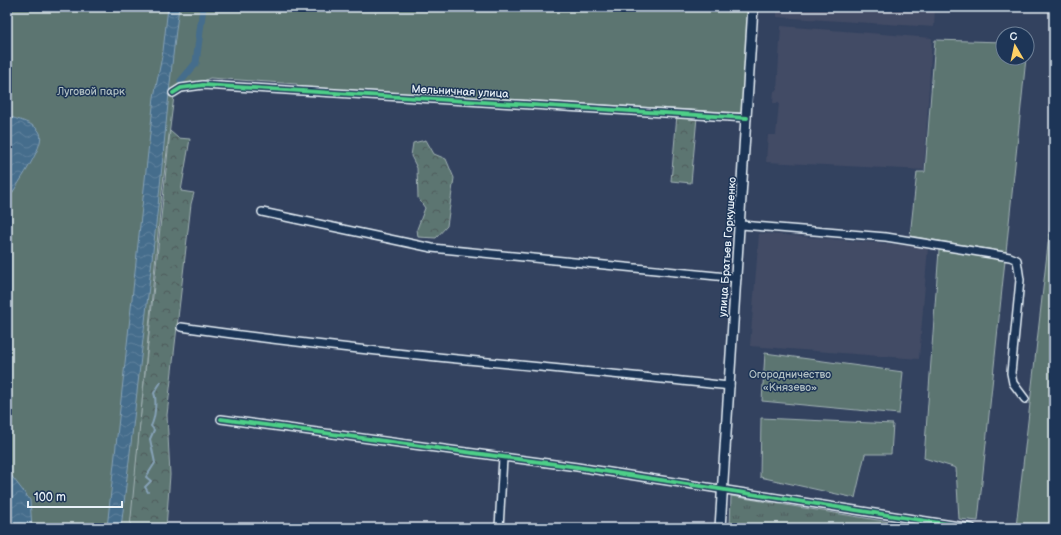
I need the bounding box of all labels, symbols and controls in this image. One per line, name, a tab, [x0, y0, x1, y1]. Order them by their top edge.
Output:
north arrow	[995, 26, 1035, 66]
text: С	[1009, 30, 1019, 44]
street label: Мельничная улица	[411, 82, 509, 101]
park label: Луговой парк	[56, 85, 125, 98]
street label: улица Братьев Горкушенко	[716, 176, 739, 317]
park label: Огородничество «Князево»	[749, 368, 831, 394]
scale bar	[28, 483, 122, 509]
text: 100 m	[34, 490, 66, 505]

